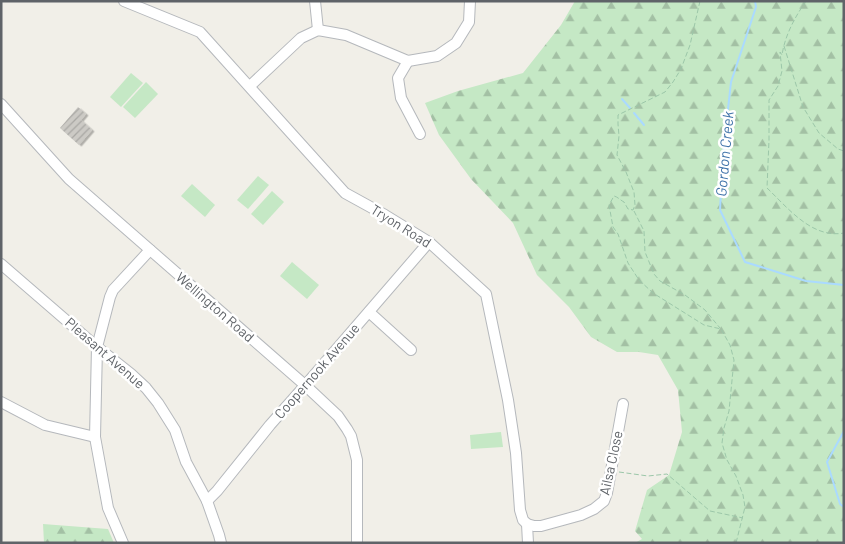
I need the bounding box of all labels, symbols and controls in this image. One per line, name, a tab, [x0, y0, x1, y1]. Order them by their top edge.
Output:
water label: Gordon Creek	[711, 110, 737, 197]
street label: Tryon Road	[368, 200, 435, 251]
street label: Wellington Road	[173, 268, 258, 345]
street label: Pleasant Avenue	[62, 313, 149, 392]
street label: Coopernook Avenue	[271, 319, 363, 422]
street label: Ailsa Close	[595, 429, 626, 497]

